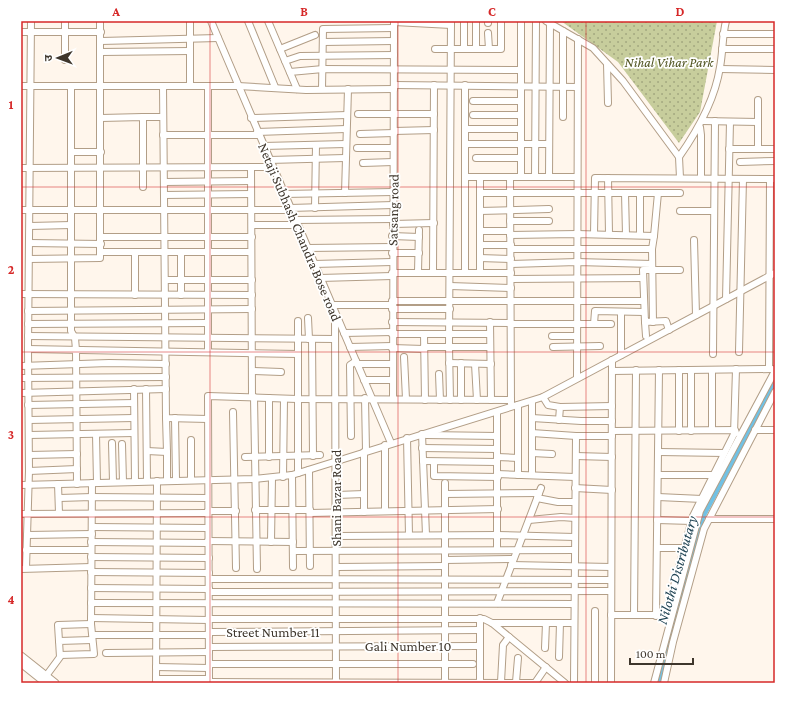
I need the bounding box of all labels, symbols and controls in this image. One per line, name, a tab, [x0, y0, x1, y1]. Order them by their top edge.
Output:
text: A	[111, 4, 120, 19]
text: B	[300, 4, 308, 19]
text: C	[488, 4, 496, 19]
text: D	[676, 4, 685, 19]
north arrow	[38, 38, 78, 78]
text: उ	[42, 54, 54, 61]
park label: Nihal Vihar Park	[625, 54, 714, 70]
text: 1	[9, 97, 14, 112]
street label: Netaji Subhash Chandra Bose road	[254, 140, 345, 325]
street label: Satsang road	[384, 173, 402, 246]
text: 2	[8, 262, 15, 277]
text: 3	[8, 427, 14, 442]
street label: Shani Bazar Road	[328, 449, 344, 546]
water label: Nilothi Distributary	[654, 514, 701, 626]
text: 4	[7, 592, 15, 607]
street label: Street Number 11	[226, 624, 320, 640]
street label: Gali Number 10	[365, 638, 451, 654]
scale bar	[630, 640, 693, 666]
text: 100 m	[636, 647, 666, 661]

